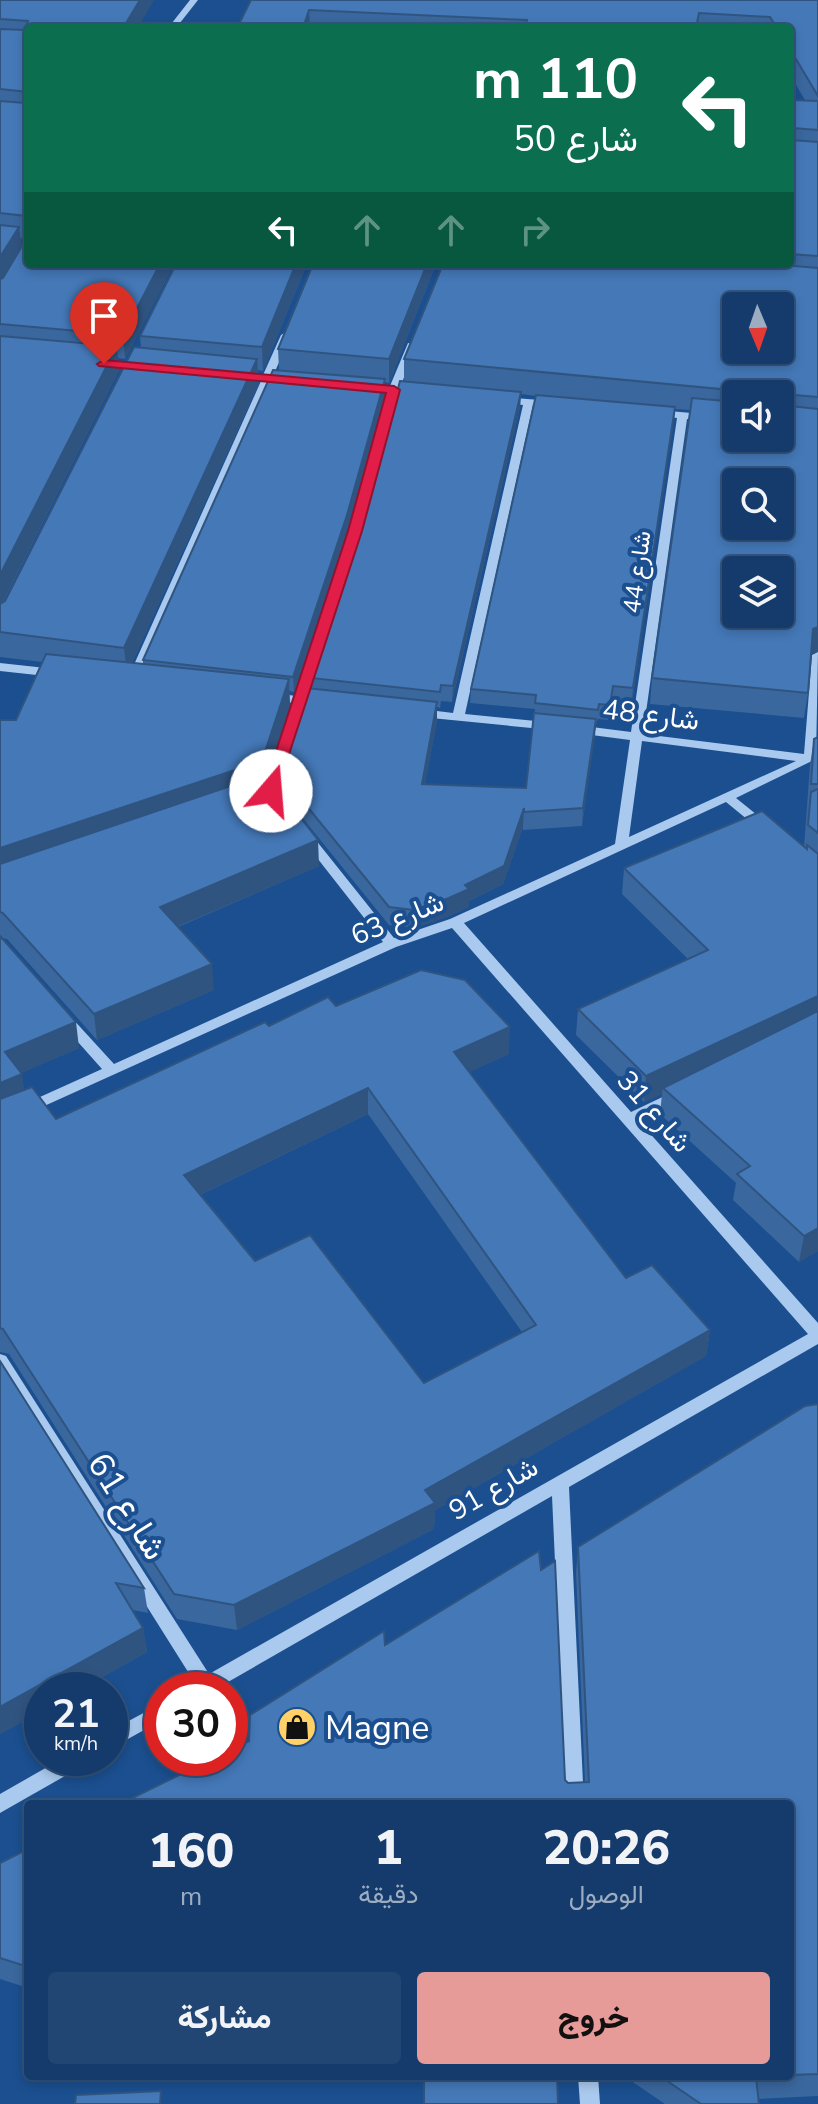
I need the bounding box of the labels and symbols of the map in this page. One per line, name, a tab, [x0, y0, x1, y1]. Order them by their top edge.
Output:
pin	[70, 282, 138, 364]
north arrow	[722, 292, 794, 364]
street label: شارع 44	[615, 529, 659, 615]
street label: شارع 48	[600, 690, 701, 740]
position arrow	[229, 749, 313, 833]
street label: شارع 63	[345, 883, 450, 955]
street label: شارع 31	[608, 1063, 700, 1161]
street label: شارع 61	[76, 1444, 178, 1569]
street label: شارع 91	[442, 1448, 545, 1530]
speed limit sign: 30	[144, 1672, 248, 1776]
place label: Magne	[325, 1705, 429, 1751]
shop icon: Magne	[276, 1706, 318, 1748]

